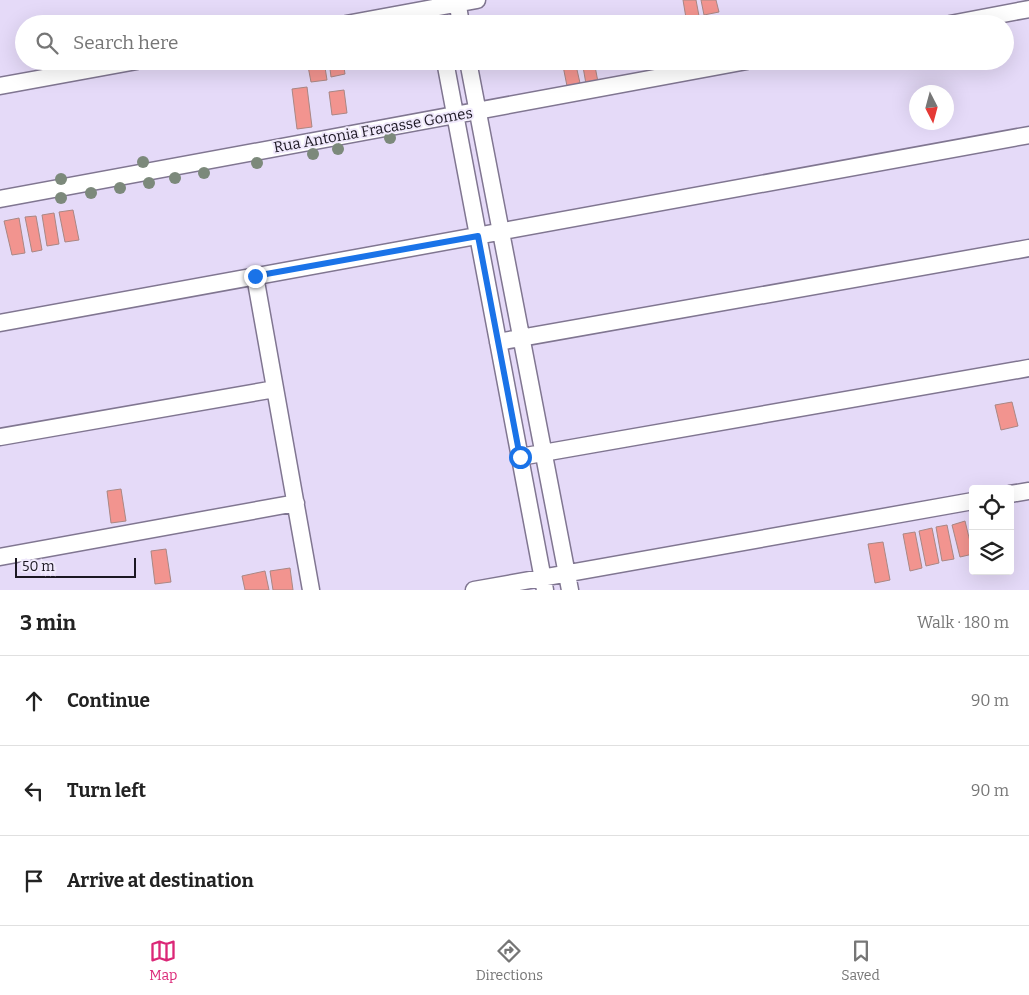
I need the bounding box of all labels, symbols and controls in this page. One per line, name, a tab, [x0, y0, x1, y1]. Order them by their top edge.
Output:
search box	[15, 15, 1014, 70]
icon: search	[33, 29, 61, 57]
text: Search here	[73, 31, 178, 54]
north arrow	[909, 85, 954, 130]
street label: Rua Antonia Fracasse Gomes	[272, 104, 474, 156]
route end	[244, 265, 267, 288]
route start	[509, 446, 532, 469]
map controls	[969, 485, 1014, 575]
button: locate	[969, 485, 1014, 530]
button: layers	[969, 530, 1014, 575]
scale bar	[15, 555, 136, 578]
text: 50 m	[22, 558, 55, 575]
text: 3 min	[20, 610, 76, 636]
text: Walk · 180 m	[917, 613, 1009, 632]
icon: ahead	[20, 687, 48, 715]
text: Continue	[67, 689, 150, 712]
text: 90 m	[971, 691, 1009, 710]
icon: left	[20, 777, 48, 805]
text: Turn left	[67, 779, 146, 802]
text: 90 m	[971, 781, 1009, 800]
icon: arrive	[20, 867, 48, 895]
text: Arrive at destination	[67, 869, 254, 892]
tab: Map	[149, 937, 177, 984]
tab: Directions	[476, 937, 543, 984]
tab: Saved	[841, 937, 880, 984]

